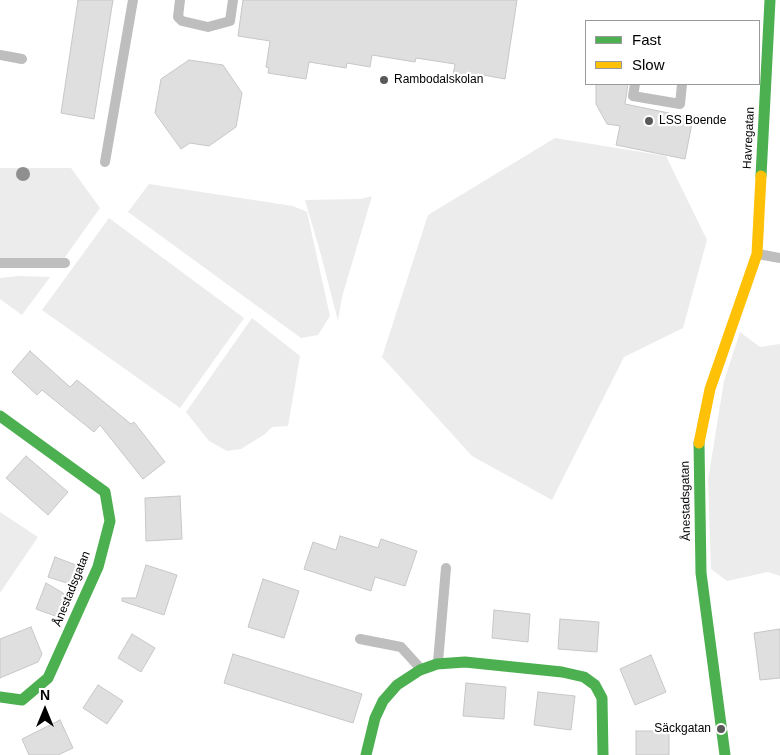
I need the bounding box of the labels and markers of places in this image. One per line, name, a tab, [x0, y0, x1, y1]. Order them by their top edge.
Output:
place label: Rambodalskolan	[394, 73, 483, 87]
marker: Rambodalskolan	[378, 74, 390, 86]
place label: LSS Boende	[659, 114, 726, 128]
marker: LSS Boende	[643, 115, 655, 127]
place label: Säckgatan	[654, 722, 711, 736]
marker: Säckgatan	[715, 723, 727, 735]

